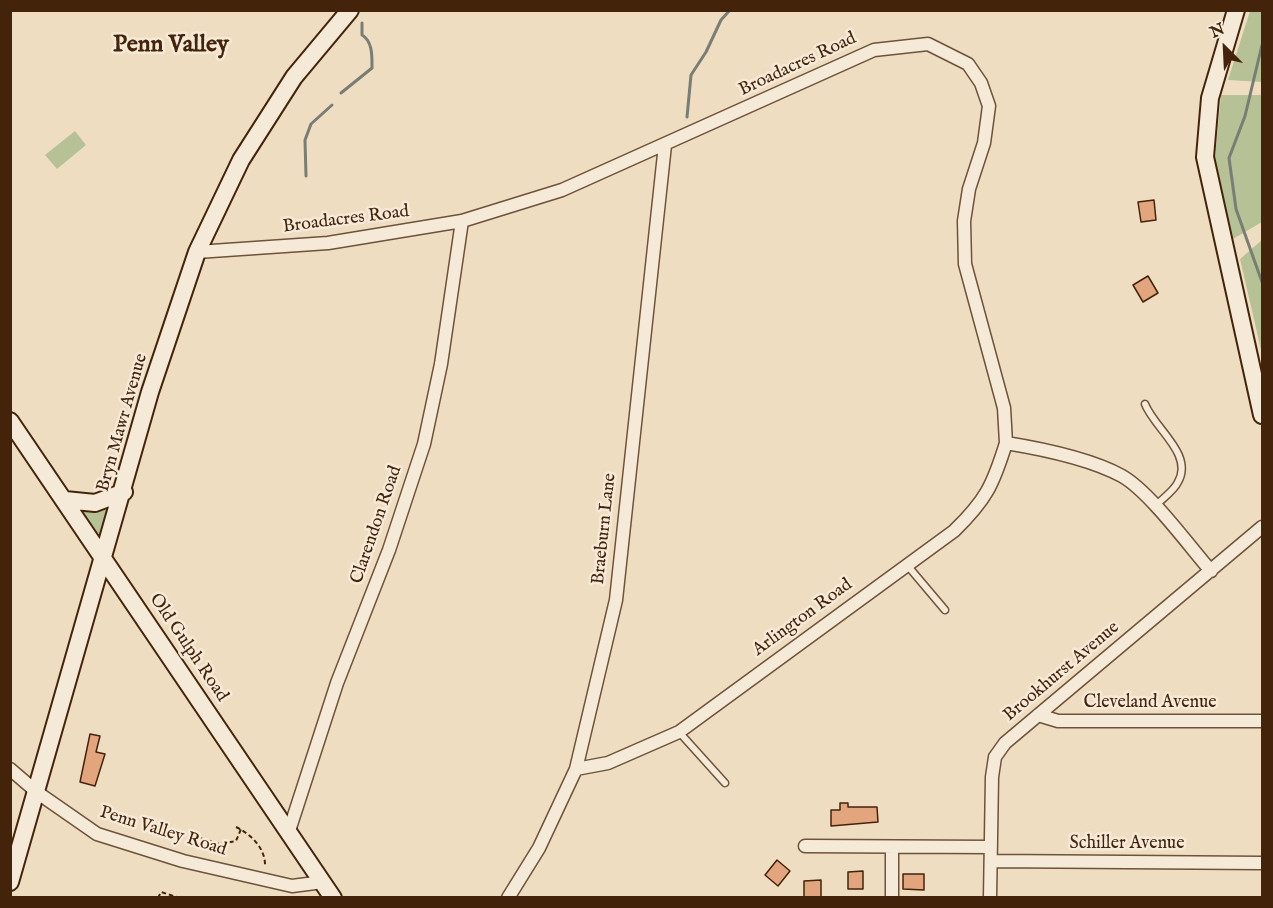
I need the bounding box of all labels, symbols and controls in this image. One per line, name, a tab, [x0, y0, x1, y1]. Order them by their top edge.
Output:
north arrow	[1195, 18, 1255, 78]
text: N	[1207, 20, 1228, 44]
street label: Broadacres Road	[736, 28, 860, 102]
district label: Penn Valley	[113, 32, 229, 60]
street label: Broadacres Road	[282, 202, 410, 238]
street label: Bryn Mawr Avenue	[93, 351, 153, 495]
street label: Clarendon Road	[347, 463, 407, 587]
street label: Braeburn Lane	[588, 472, 622, 586]
street label: Arlington Road	[749, 575, 857, 661]
street label: Old Gulph Road	[144, 590, 232, 706]
street label: Brookhurst Avenue	[1000, 617, 1124, 727]
street label: Cleveland Avenue	[1084, 692, 1216, 714]
street label: Penn Valley Road	[97, 802, 229, 862]
street label: Schiller Avenue	[1070, 833, 1184, 855]

